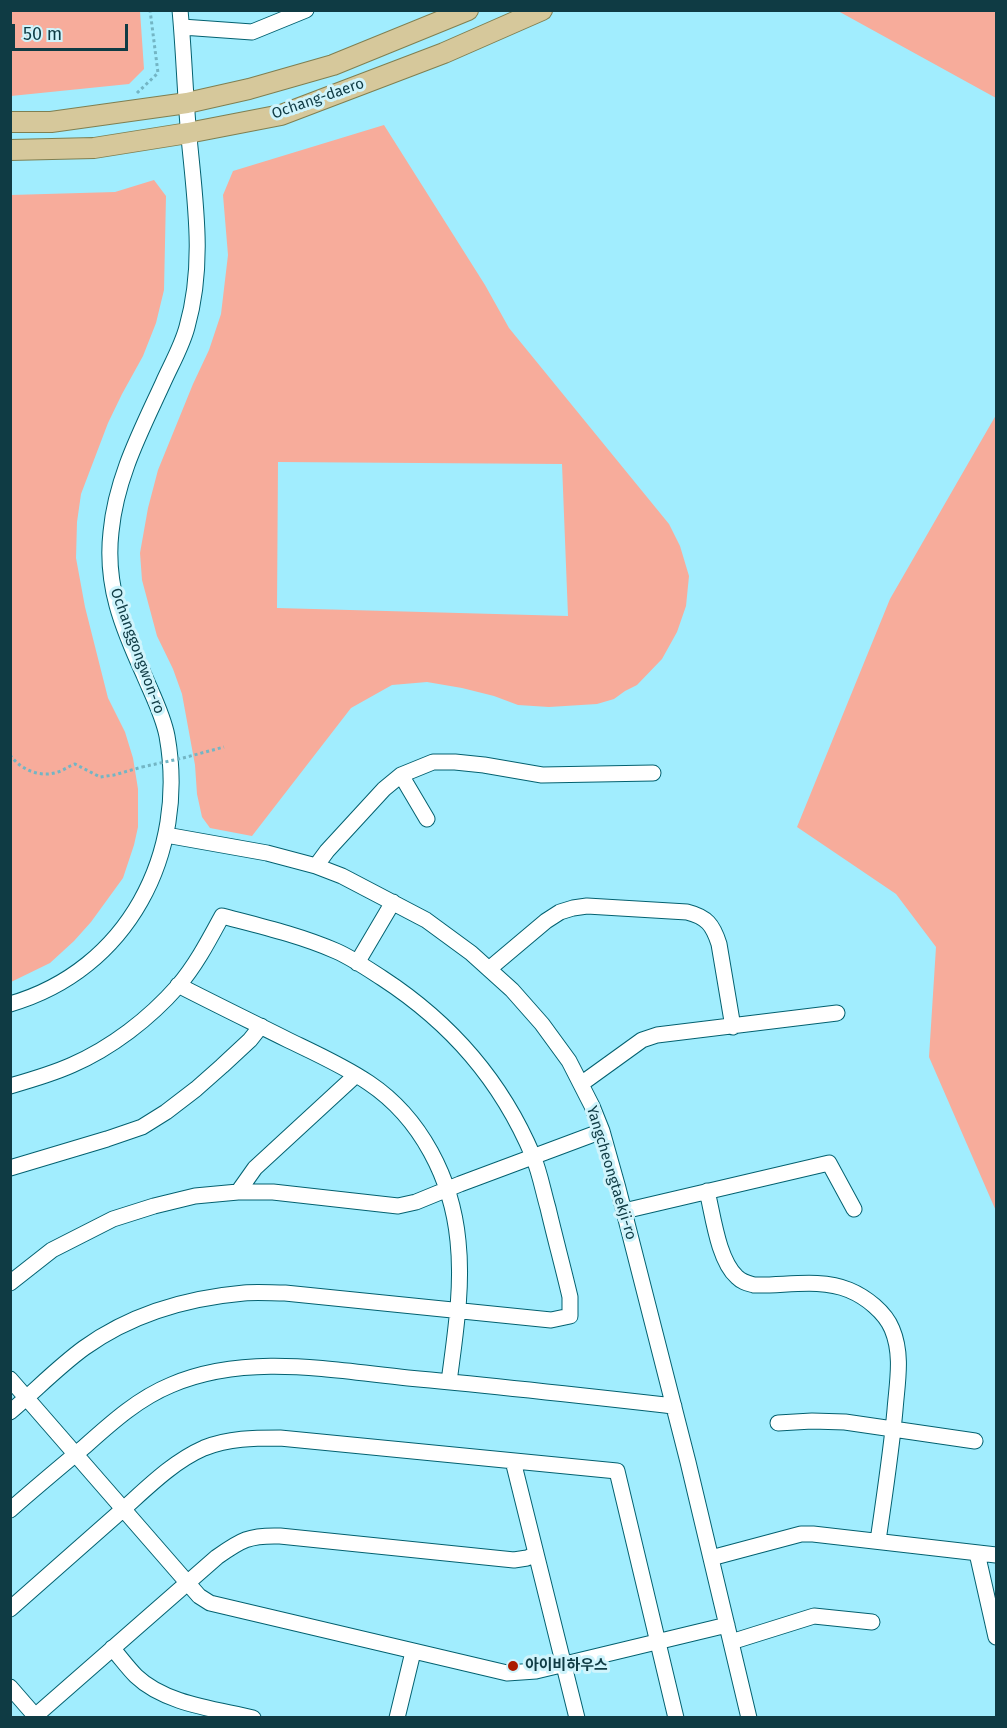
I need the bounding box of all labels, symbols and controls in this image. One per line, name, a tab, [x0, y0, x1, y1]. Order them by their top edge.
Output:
scale bar	[15, 12, 130, 50]
text: 50 m	[23, 23, 62, 45]
street label: Ochang-daero	[270, 75, 366, 123]
street label: Ochanggongwon-ro	[106, 586, 168, 716]
street label: Yangcheongtaekji-ro	[582, 1104, 640, 1242]
place label: 아이비하우스	[525, 1657, 608, 1675]
marker: 아이비하우스	[506, 1659, 520, 1673]

